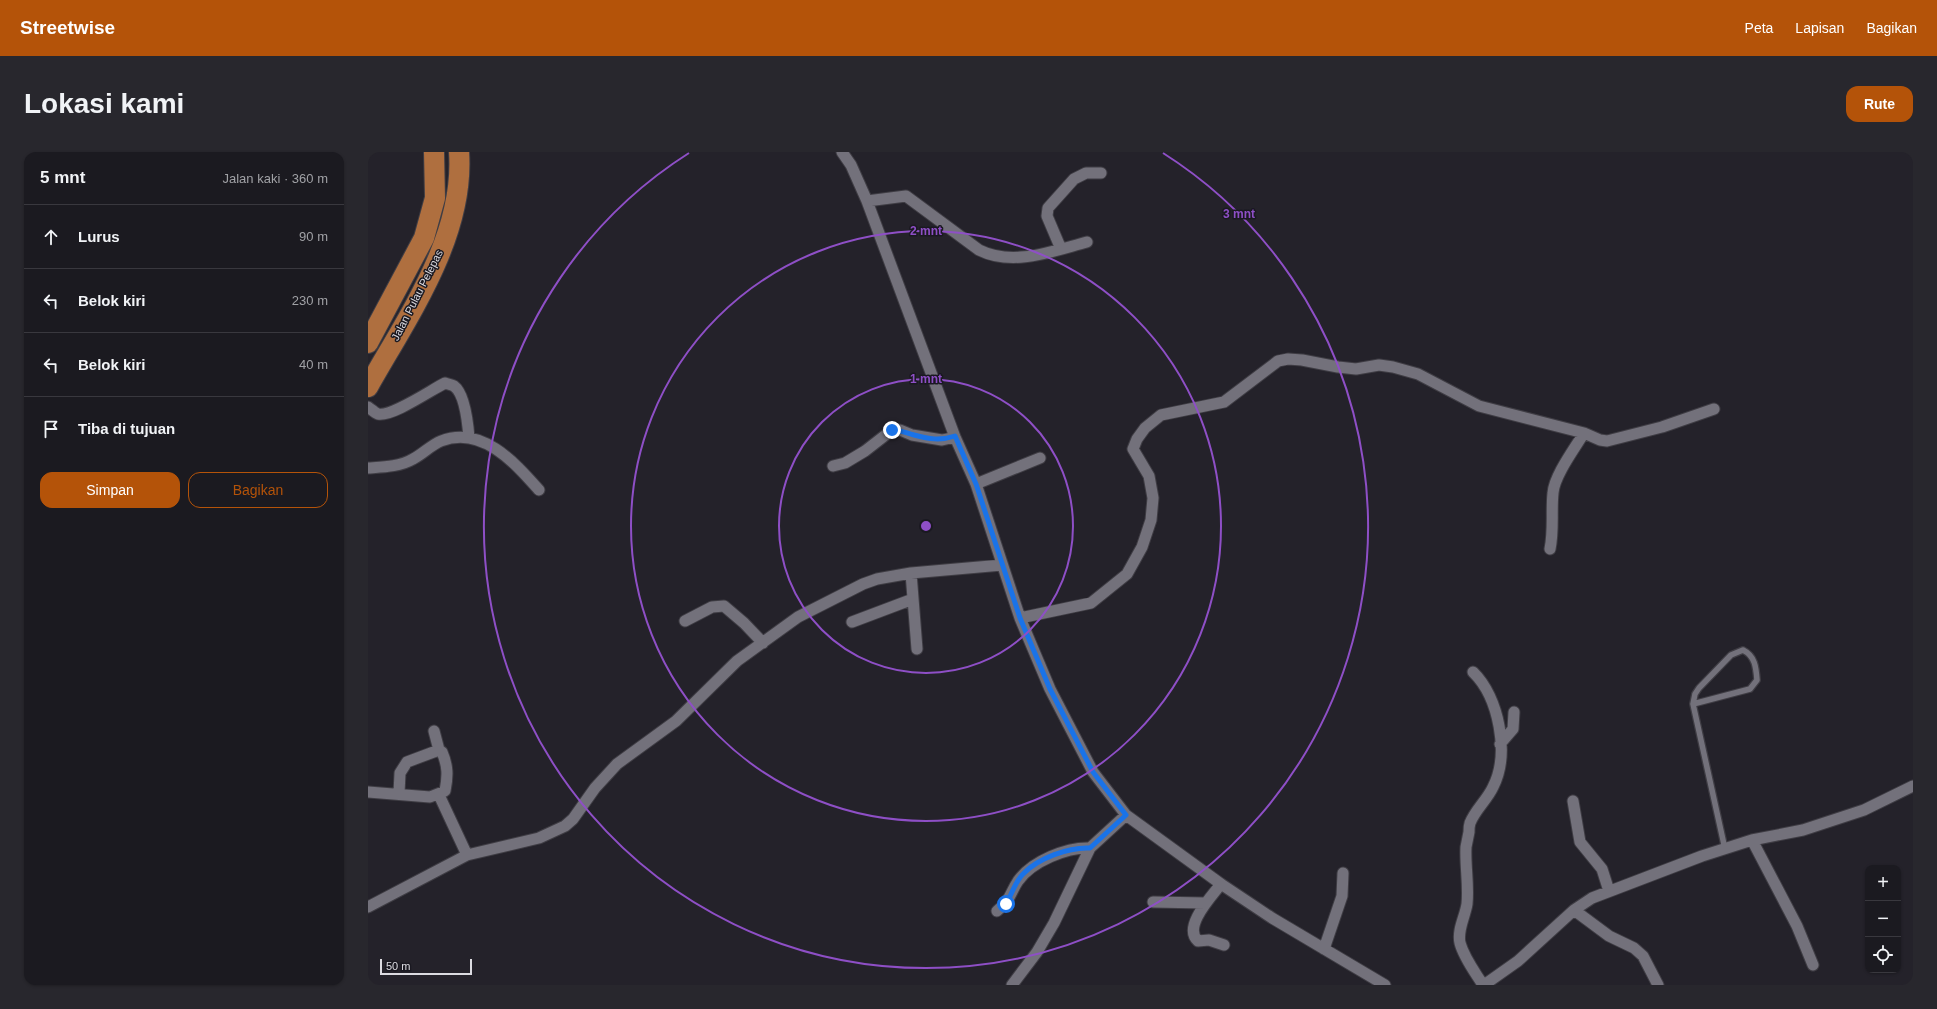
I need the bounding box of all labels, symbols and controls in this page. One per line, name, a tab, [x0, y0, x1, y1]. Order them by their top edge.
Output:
text: Streetwise	[20, 17, 115, 38]
text: Peta	[1745, 20, 1773, 36]
text: Lapisan	[1795, 20, 1844, 36]
text: Bagikan	[1866, 20, 1917, 36]
button: Rute	[1846, 86, 1913, 122]
text: Lokasi kami	[24, 88, 184, 119]
text: 5 mnt	[40, 168, 85, 187]
text: Jalan kaki · 360 m	[223, 171, 328, 186]
text: 3 mnt	[1223, 207, 1255, 221]
text: 2 mnt	[910, 224, 942, 238]
icon: ahead	[40, 226, 62, 248]
text: Lurus	[78, 228, 120, 245]
text: 90 m	[299, 229, 328, 244]
street label: Jalan Pulau Pelepas	[389, 247, 445, 342]
icon: left	[40, 290, 62, 312]
text: Belok kiri	[78, 292, 146, 309]
text: 230 m	[292, 293, 328, 308]
icon: left	[40, 354, 62, 376]
text: Belok kiri	[78, 356, 146, 373]
text: 40 m	[299, 357, 328, 372]
text: 1 mnt	[910, 372, 942, 386]
icon: arrive	[40, 418, 62, 440]
text: Tiba di tujuan	[78, 420, 175, 437]
route end	[883, 421, 901, 439]
button: Simpan	[40, 472, 180, 508]
button: Bagikan	[188, 472, 328, 508]
centre of rings	[919, 519, 933, 533]
map controls	[1865, 865, 1901, 973]
button: +	[1865, 865, 1901, 901]
route start	[997, 895, 1015, 913]
button: −	[1865, 901, 1901, 937]
button: locate	[1865, 937, 1901, 973]
scale bar	[380, 957, 472, 976]
text: 50 m	[386, 960, 410, 972]

